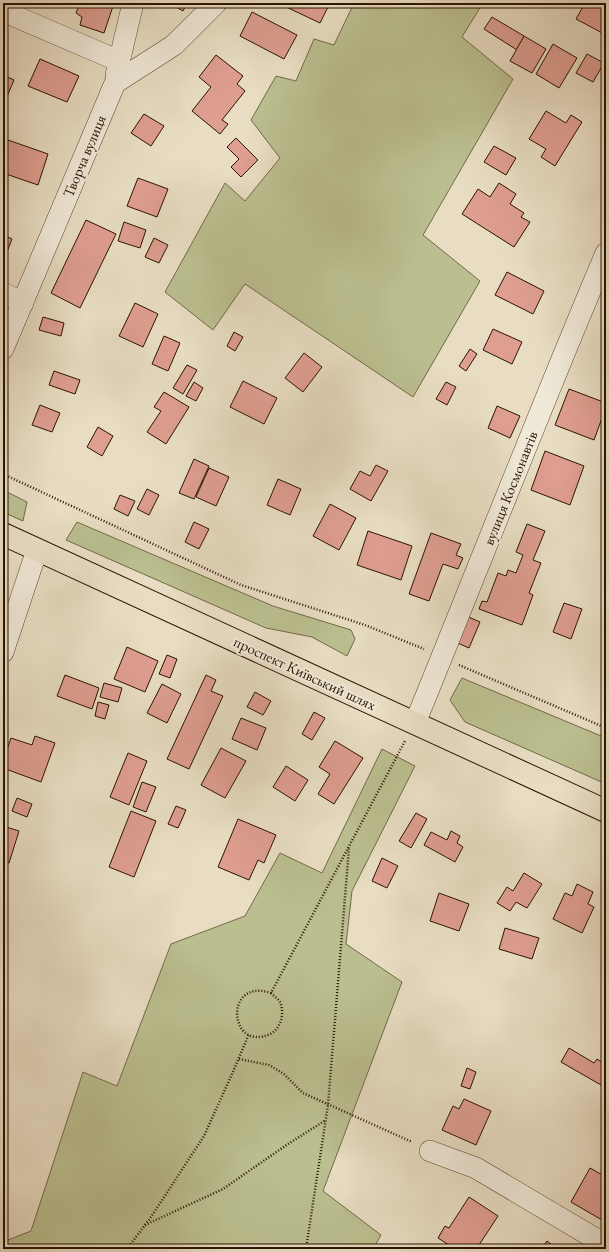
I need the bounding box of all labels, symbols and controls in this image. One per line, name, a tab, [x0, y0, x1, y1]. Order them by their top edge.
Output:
street label: Творча вулиця	[58, 112, 110, 200]
street label: вулиця Космонавтів	[478, 428, 542, 548]
street label: проспект Київський шлях	[231, 632, 380, 715]

